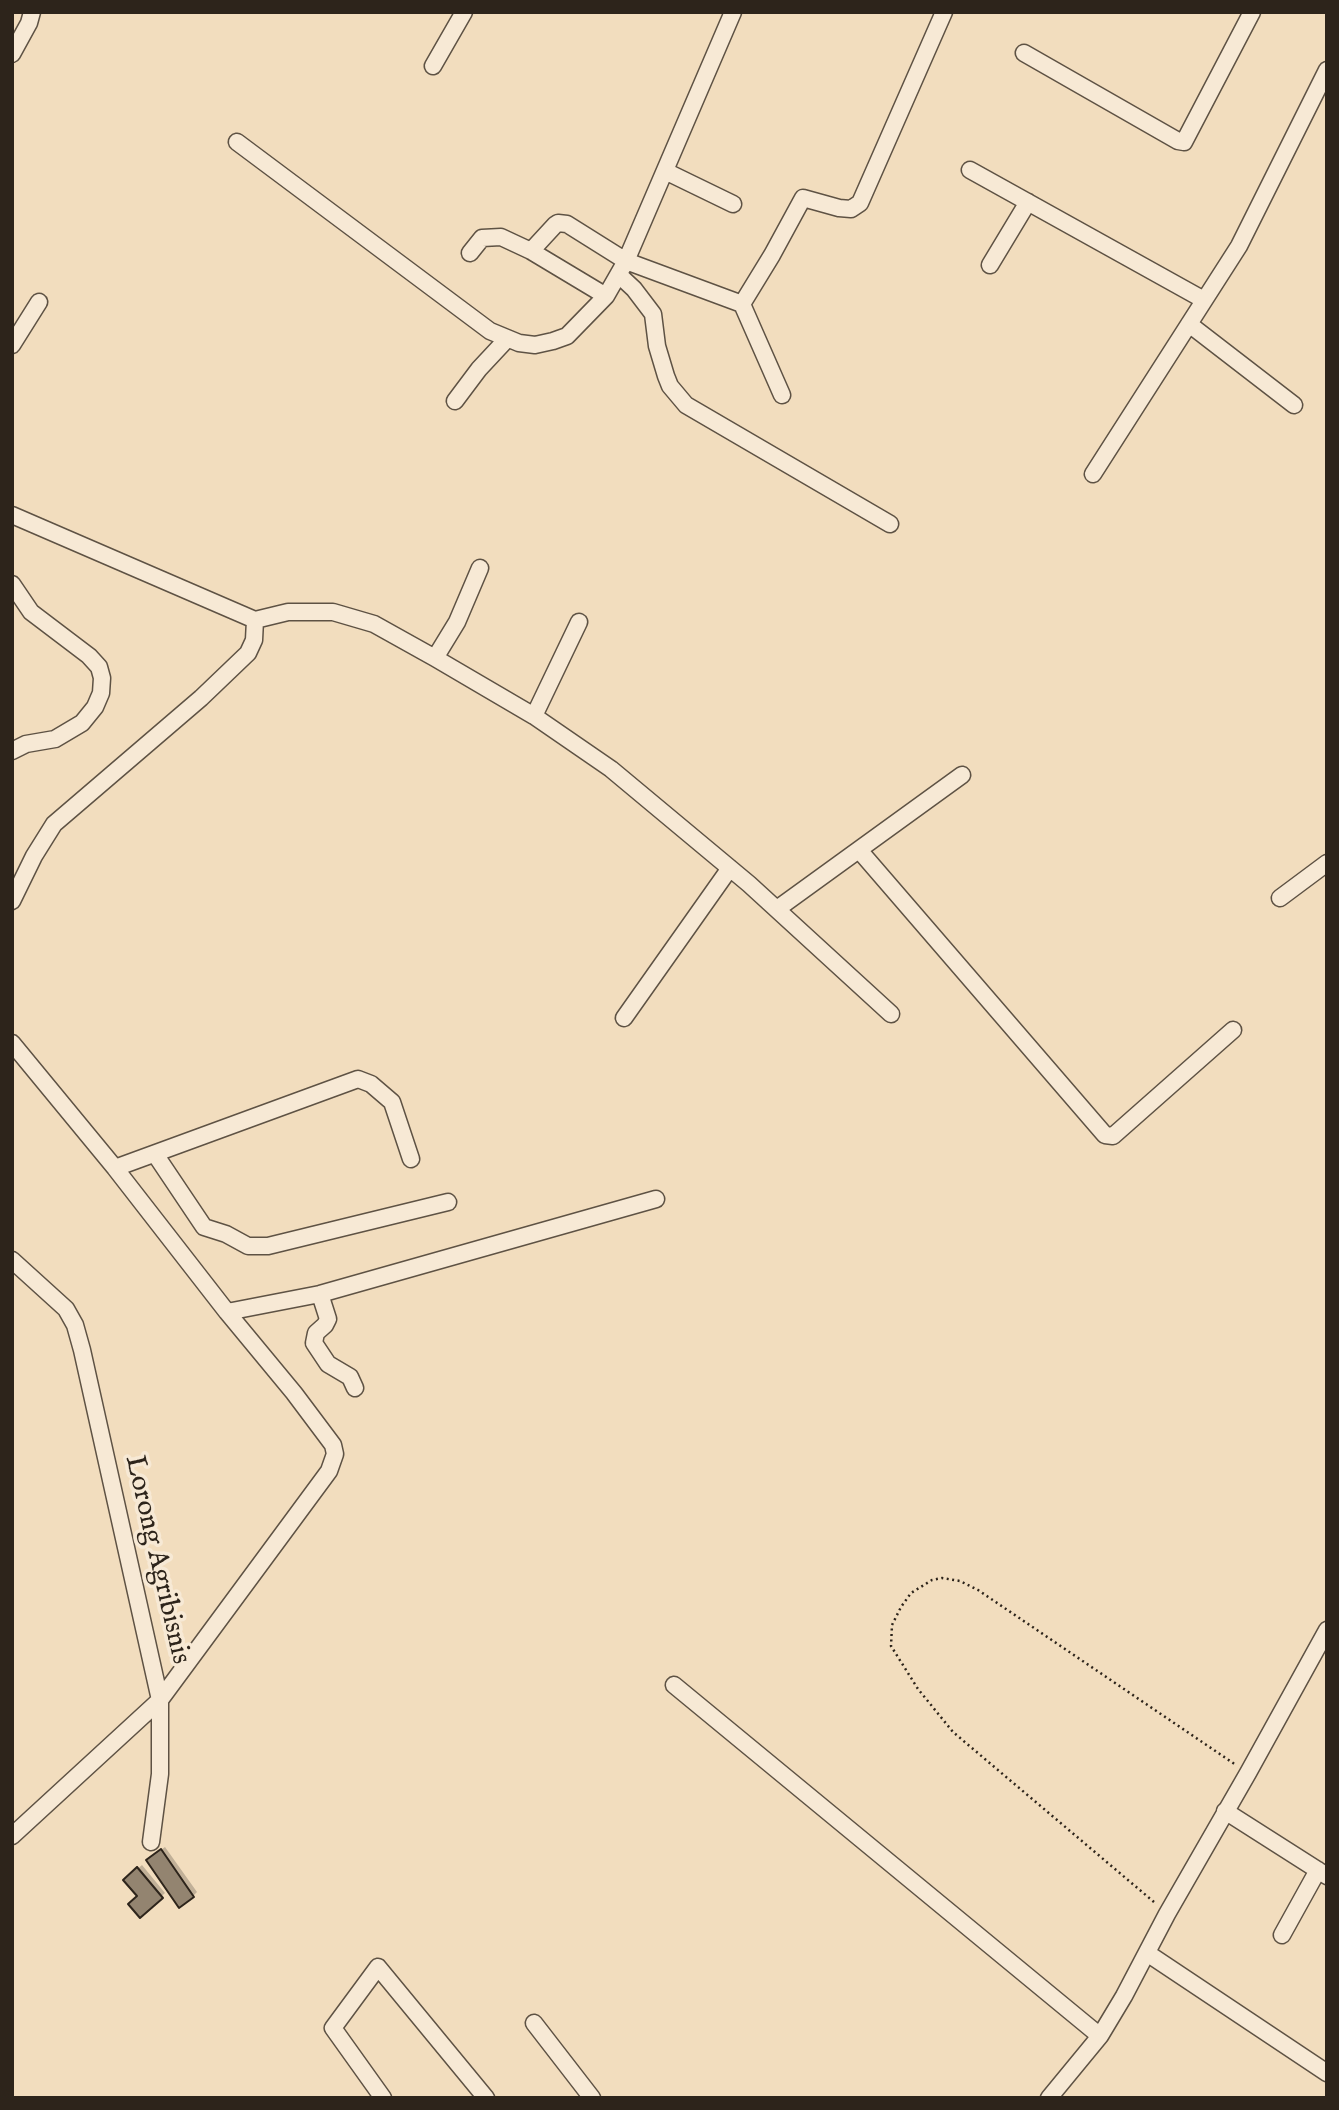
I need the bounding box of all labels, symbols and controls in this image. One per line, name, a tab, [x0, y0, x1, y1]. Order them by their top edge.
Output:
street label: Lorong Agribisnis	[116, 1452, 196, 1668]

